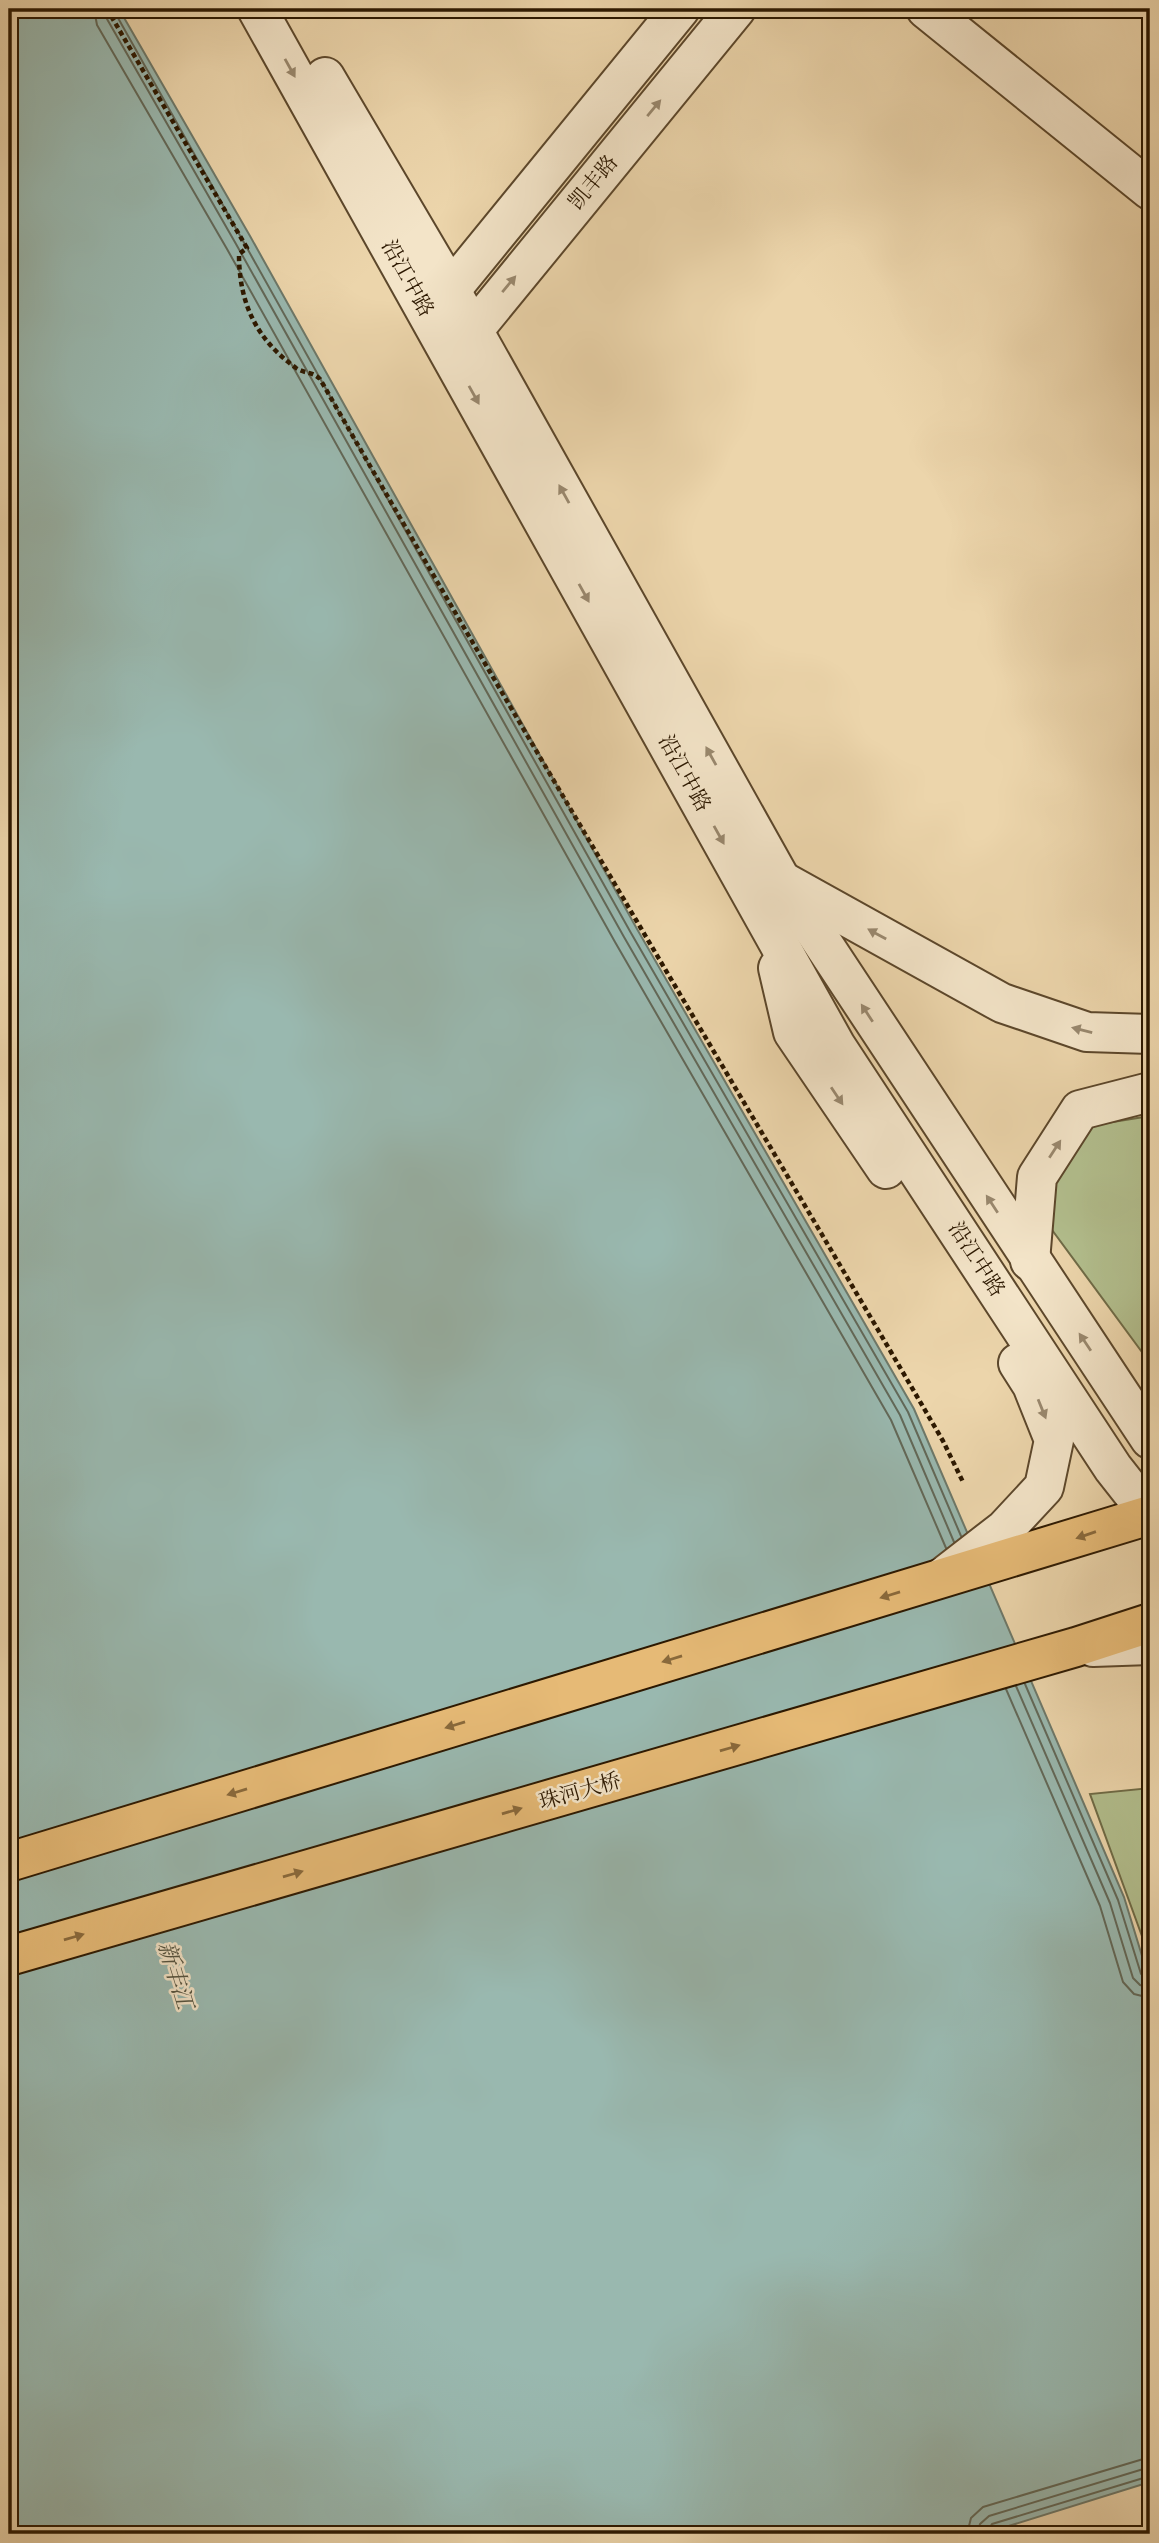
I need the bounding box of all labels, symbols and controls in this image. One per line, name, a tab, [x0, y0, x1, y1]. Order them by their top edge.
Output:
one-way arrow	[284, 59, 296, 78]
one-way arrow	[646, 100, 661, 117]
street label: 凯丰路	[564, 150, 625, 216]
street label: 沿江中路	[375, 235, 439, 322]
one-way arrow	[501, 275, 516, 292]
one-way arrow	[468, 385, 480, 404]
one-way arrow	[558, 484, 570, 503]
one-way arrow	[578, 584, 590, 603]
street label: 沿江中路	[652, 730, 716, 817]
one-way arrow	[705, 746, 717, 766]
one-way arrow	[713, 825, 725, 845]
one-way arrow	[868, 928, 887, 940]
one-way arrow	[861, 1004, 874, 1023]
one-way arrow	[1071, 1024, 1093, 1035]
one-way arrow	[830, 1087, 843, 1106]
one-way arrow	[1048, 1139, 1061, 1159]
one-way arrow	[986, 1194, 999, 1213]
street label: 沿江中路	[942, 1217, 1010, 1302]
one-way arrow	[1078, 1333, 1092, 1351]
one-way arrow	[1036, 1399, 1048, 1419]
one-way arrow	[1076, 1531, 1097, 1541]
one-way arrow	[880, 1590, 901, 1600]
one-way arrow	[662, 1655, 683, 1665]
one-way arrow	[444, 1721, 465, 1731]
one-way arrow	[719, 1742, 741, 1753]
street label: 珠河大桥	[536, 1768, 625, 1817]
one-way arrow	[226, 1787, 247, 1798]
one-way arrow	[501, 1805, 523, 1816]
one-way arrow	[282, 1868, 304, 1879]
one-way arrow	[64, 1931, 86, 1942]
water label: 新丰江	[151, 1938, 199, 2016]

